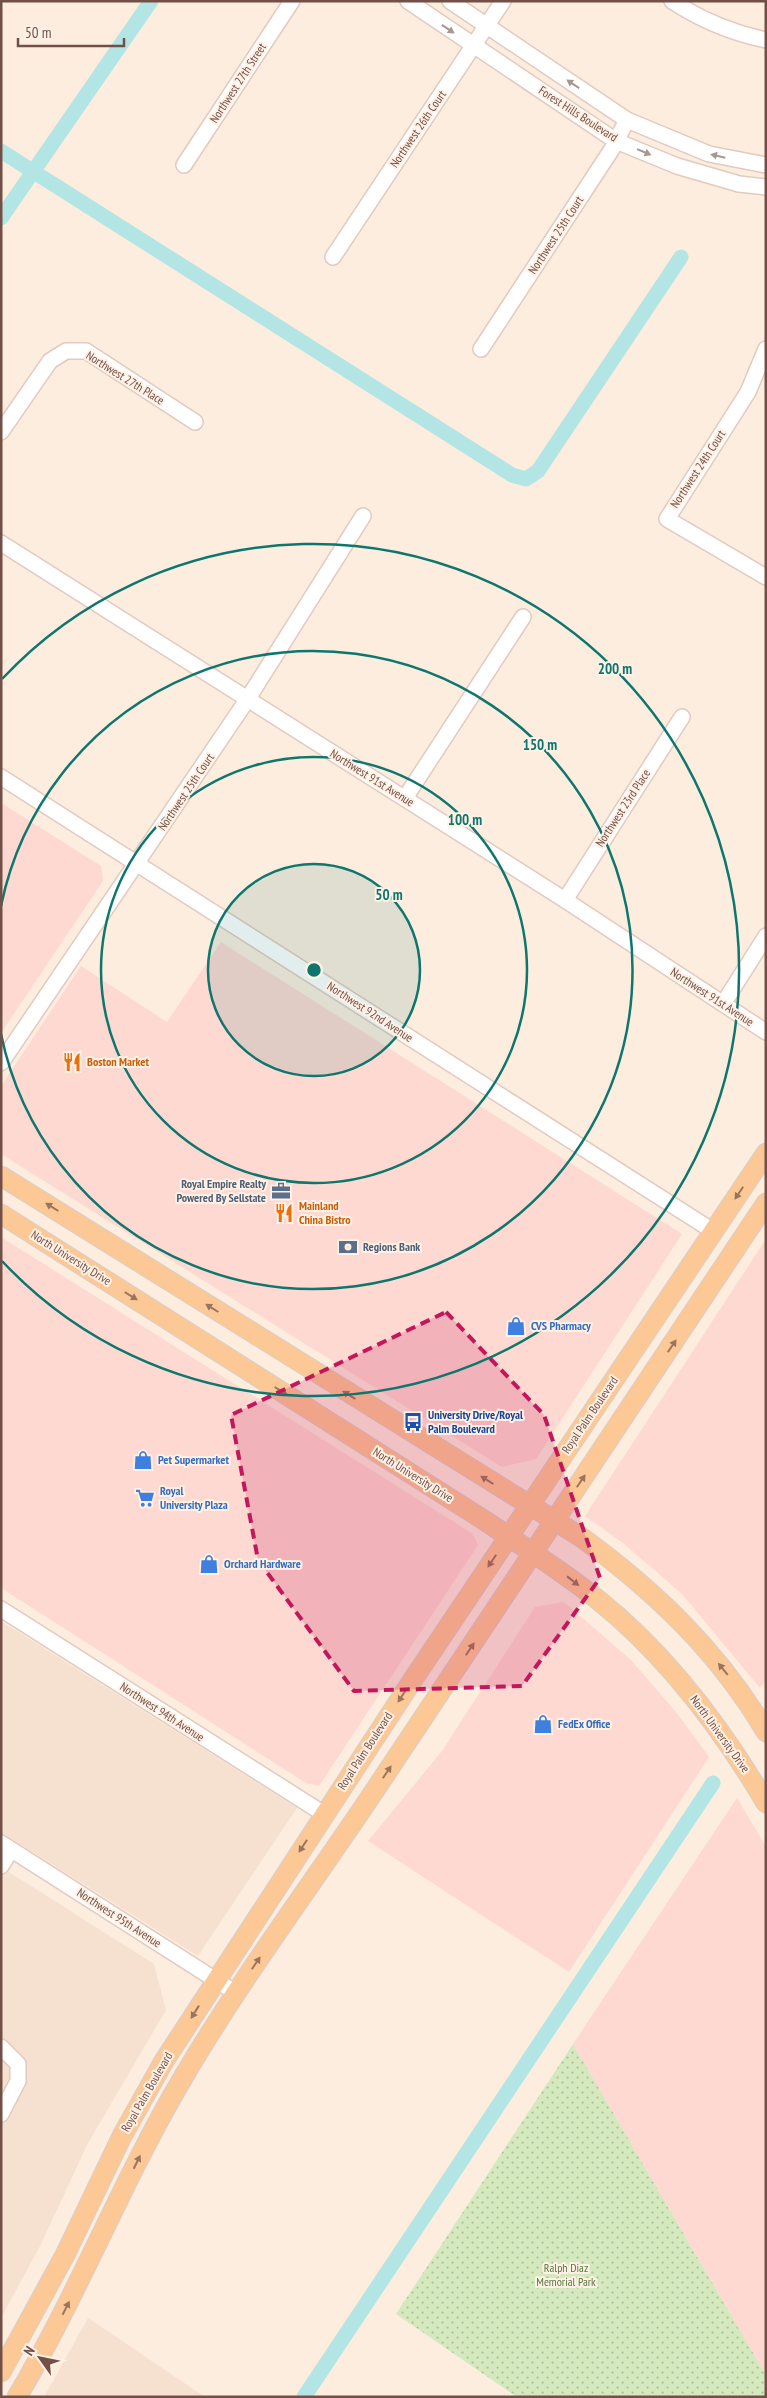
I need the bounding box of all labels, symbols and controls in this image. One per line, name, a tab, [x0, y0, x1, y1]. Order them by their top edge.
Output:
scale bar	[18, 15, 124, 47]
text: 50 m	[25, 23, 51, 42]
one-way arrow	[441, 24, 455, 33]
street label: Northwest 27th Street	[206, 39, 269, 126]
one-way arrow	[567, 79, 580, 89]
street label: Forest Hills Boulevard	[536, 82, 621, 145]
street label: Northwest 26th Court	[386, 87, 449, 170]
one-way arrow	[637, 149, 651, 157]
one-way arrow	[710, 152, 725, 160]
street label: Northwest 25th Court	[525, 192, 587, 277]
street label: Northwest 27th Place	[83, 348, 167, 408]
street label: Northwest 24th Court	[667, 426, 729, 511]
text: 200 m	[598, 659, 632, 678]
text: 150 m	[523, 735, 557, 754]
street label: Northwest 91st Avenue	[327, 746, 417, 809]
street label: Northwest 25th Court	[154, 750, 217, 833]
street label: Northwest 23rd Place	[592, 766, 653, 849]
text: 100 m	[448, 810, 482, 829]
text: 50 m	[375, 885, 403, 904]
centre of rings	[305, 961, 323, 979]
street label: Northwest 91st Avenue	[668, 964, 757, 1029]
street label: Northwest 92nd Avenue	[324, 978, 416, 1045]
restaurant icon: Boston Market	[61, 1051, 83, 1073]
place label: Boston Market	[87, 1054, 150, 1069]
place label: Royal Empire Realty Powered By Sellstate	[176, 1176, 266, 1205]
office icon: Royal Empire Realty Powered By Sellstate	[270, 1180, 292, 1202]
one-way arrow	[734, 1186, 743, 1200]
place label: Mainland China Bistro	[299, 1198, 351, 1227]
restaurant icon: Mainland China Bistro	[273, 1202, 295, 1224]
one-way arrow	[45, 1203, 59, 1212]
street label: North University Drive	[28, 1227, 114, 1288]
bank icon: Regions Bank	[337, 1236, 359, 1258]
place label: Regions Bank	[363, 1239, 420, 1254]
one-way arrow	[125, 1291, 138, 1301]
one-way arrow	[205, 1304, 218, 1313]
shop icon: CVS Pharmacy	[505, 1315, 527, 1337]
place label: CVS Pharmacy	[531, 1318, 591, 1333]
one-way arrow	[667, 1339, 676, 1352]
street label: Royal Palm Boulevard	[558, 1373, 621, 1456]
one-way arrow	[274, 1386, 288, 1396]
one-way arrow	[343, 1390, 356, 1399]
place label: University Drive/Royal Palm Boulevard	[428, 1407, 523, 1436]
bus stop icon: University Drive/Royal Palm Boulevard	[402, 1411, 424, 1433]
street label: North University Drive	[370, 1444, 456, 1505]
shop icon: Pet Supermarket	[132, 1449, 154, 1471]
place label: Pet Supermarket	[158, 1452, 229, 1467]
one-way arrow	[576, 1474, 586, 1487]
one-way arrow	[481, 1476, 494, 1485]
place label: Royal University Plaza	[160, 1483, 228, 1512]
supermarket icon: Royal University Plaza	[134, 1487, 156, 1509]
shop icon: Orchard Hardware	[198, 1553, 220, 1575]
one-way arrow	[487, 1554, 497, 1568]
place label: Orchard Hardware	[224, 1556, 301, 1571]
one-way arrow	[566, 1575, 579, 1586]
one-way arrow	[465, 1642, 474, 1655]
one-way arrow	[718, 1662, 728, 1676]
street label: Northwest 94th Avenue	[117, 1679, 207, 1744]
one-way arrow	[397, 1689, 407, 1703]
street label: North University Drive	[687, 1692, 753, 1775]
street label: Royal Palm Boulevard	[334, 1709, 395, 1792]
shop icon: FedEx Office	[532, 1713, 554, 1735]
place label: FedEx Office	[558, 1716, 611, 1731]
one-way arrow	[382, 1765, 392, 1778]
one-way arrow	[298, 1840, 308, 1853]
street label: Northwest 95th Avenue	[74, 1885, 164, 1950]
one-way arrow	[252, 1956, 261, 1970]
one-way arrow	[190, 2005, 200, 2018]
street label: Royal Palm Boulevard	[118, 2049, 175, 2134]
one-way arrow	[133, 2155, 141, 2169]
park label: Ralph Diaz Memorial Park	[536, 2260, 596, 2289]
one-way arrow	[62, 2301, 70, 2316]
north arrow	[15, 2333, 65, 2383]
text: N	[19, 2343, 39, 2359]

